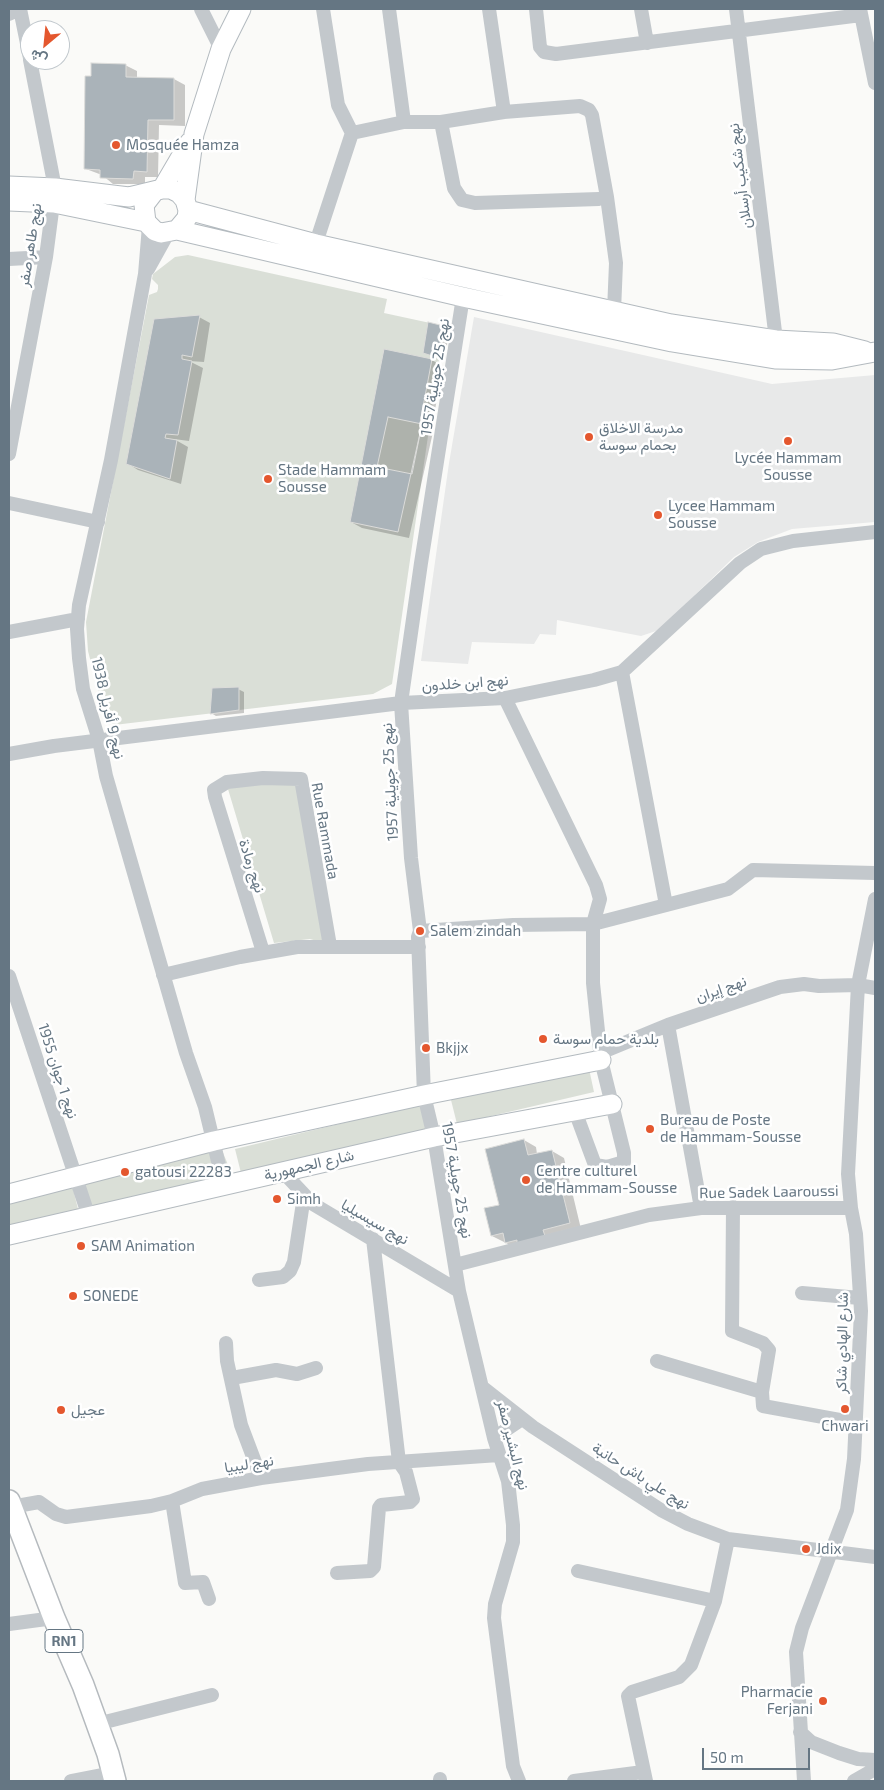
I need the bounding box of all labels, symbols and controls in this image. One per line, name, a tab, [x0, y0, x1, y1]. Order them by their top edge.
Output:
north arrow	[20, 20, 70, 70]
text: ش	[27, 46, 50, 69]
street label: نهج شكيب أرسلان	[725, 122, 755, 230]
place label: Mosquée Hamza	[126, 136, 239, 154]
marker: Mosquée Hamza	[110, 139, 122, 151]
street label: نهج طاهر صفر	[15, 202, 45, 288]
street label: نهج 25 جويلية 1957	[417, 317, 453, 437]
place label: مدرسة الاخلاق بحمام سوسة	[599, 419, 683, 454]
marker: مدرسة الاخلاق بحمام سوسة	[583, 431, 595, 443]
marker: Lycée Hammam Sousse	[782, 435, 794, 447]
place label: Lycée Hammam Sousse	[734, 449, 842, 484]
place label: Stade Hammam Sousse	[278, 461, 386, 496]
marker: Stade Hammam Sousse	[262, 473, 274, 485]
place label: Lycee Hammam Sousse	[668, 497, 775, 532]
marker: Lycee Hammam Sousse	[652, 509, 664, 521]
street label: نهج 9 أفريل 1938	[88, 655, 128, 761]
street label: نهج ابن خلدون	[421, 671, 509, 695]
street label: نهج 25 جويلية 1957	[378, 722, 402, 842]
street label: Rue Rammada	[308, 781, 342, 881]
street label: نهج رمادة	[235, 837, 269, 895]
place label: Salem zindah	[430, 922, 521, 940]
marker: Salem zindah	[414, 925, 426, 937]
street label: نهج إيران	[693, 972, 749, 1006]
street label: نهج 1 جوان 1955	[34, 1021, 82, 1121]
place label: بلدية حمام سوسة	[553, 1030, 659, 1048]
marker: بلدية حمام سوسة	[537, 1033, 549, 1045]
place label: Bkjjx	[436, 1039, 468, 1057]
marker: Bkjjx	[420, 1042, 432, 1054]
place label: Bureau de Poste de Hammam-Sousse	[660, 1111, 801, 1146]
street label: نهج 25 جويلية 1957	[438, 1120, 476, 1240]
marker: Bureau de Poste de Hammam-Sousse	[644, 1123, 656, 1135]
street label: شارع الجمهورية	[262, 1146, 356, 1184]
place label: Centre culturel de Hammam-Sousse	[536, 1162, 677, 1197]
place label: gatousi 22283	[135, 1163, 232, 1181]
marker: gatousi 22283	[119, 1166, 131, 1178]
marker: Centre culturel de Hammam-Sousse	[520, 1174, 532, 1186]
street label: Rue Sadek Laaroussi	[699, 1182, 839, 1202]
place label: Simh	[287, 1190, 321, 1208]
marker: Simh	[271, 1193, 283, 1205]
street label: نهج سيسيليا	[338, 1195, 412, 1249]
place label: SAM Animation	[91, 1237, 195, 1255]
marker: SAM Animation	[75, 1240, 87, 1252]
place label: SONEDE	[83, 1287, 139, 1305]
marker: SONEDE	[67, 1290, 79, 1302]
street label: شارع الهادي شاكر	[832, 1292, 852, 1394]
street label: نهج البشير صفر	[493, 1398, 533, 1492]
place label: عجيل	[71, 1401, 105, 1419]
marker: Chwari	[839, 1403, 851, 1415]
marker: عجيل	[55, 1404, 67, 1416]
place label: Chwari	[821, 1417, 869, 1435]
street label: نهج علي باش حانبة	[589, 1439, 693, 1513]
street label: نهج ليبيا	[223, 1451, 275, 1477]
place label: Jdix	[816, 1540, 841, 1558]
marker: Jdix	[800, 1543, 812, 1555]
road number: RN1	[45, 1630, 83, 1652]
place label: Pharmacie Ferjani	[741, 1683, 813, 1718]
marker: Pharmacie Ferjani	[817, 1695, 829, 1707]
scale bar	[704, 1738, 812, 1770]
text: 50 m	[710, 1748, 744, 1766]

